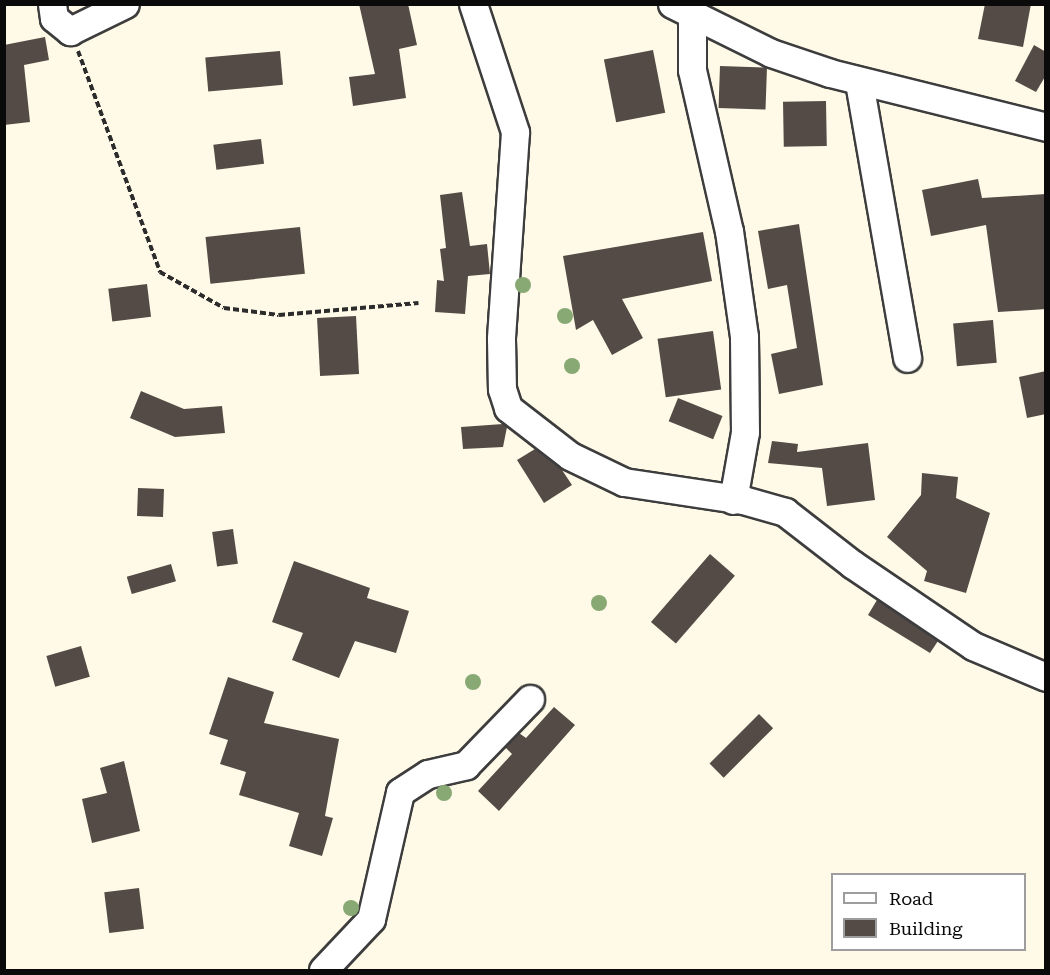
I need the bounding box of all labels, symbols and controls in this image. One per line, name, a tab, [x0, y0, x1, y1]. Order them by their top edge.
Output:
legend	[831, 873, 1026, 951]
text: Road	[889, 888, 933, 909]
text: Building	[889, 918, 963, 939]

